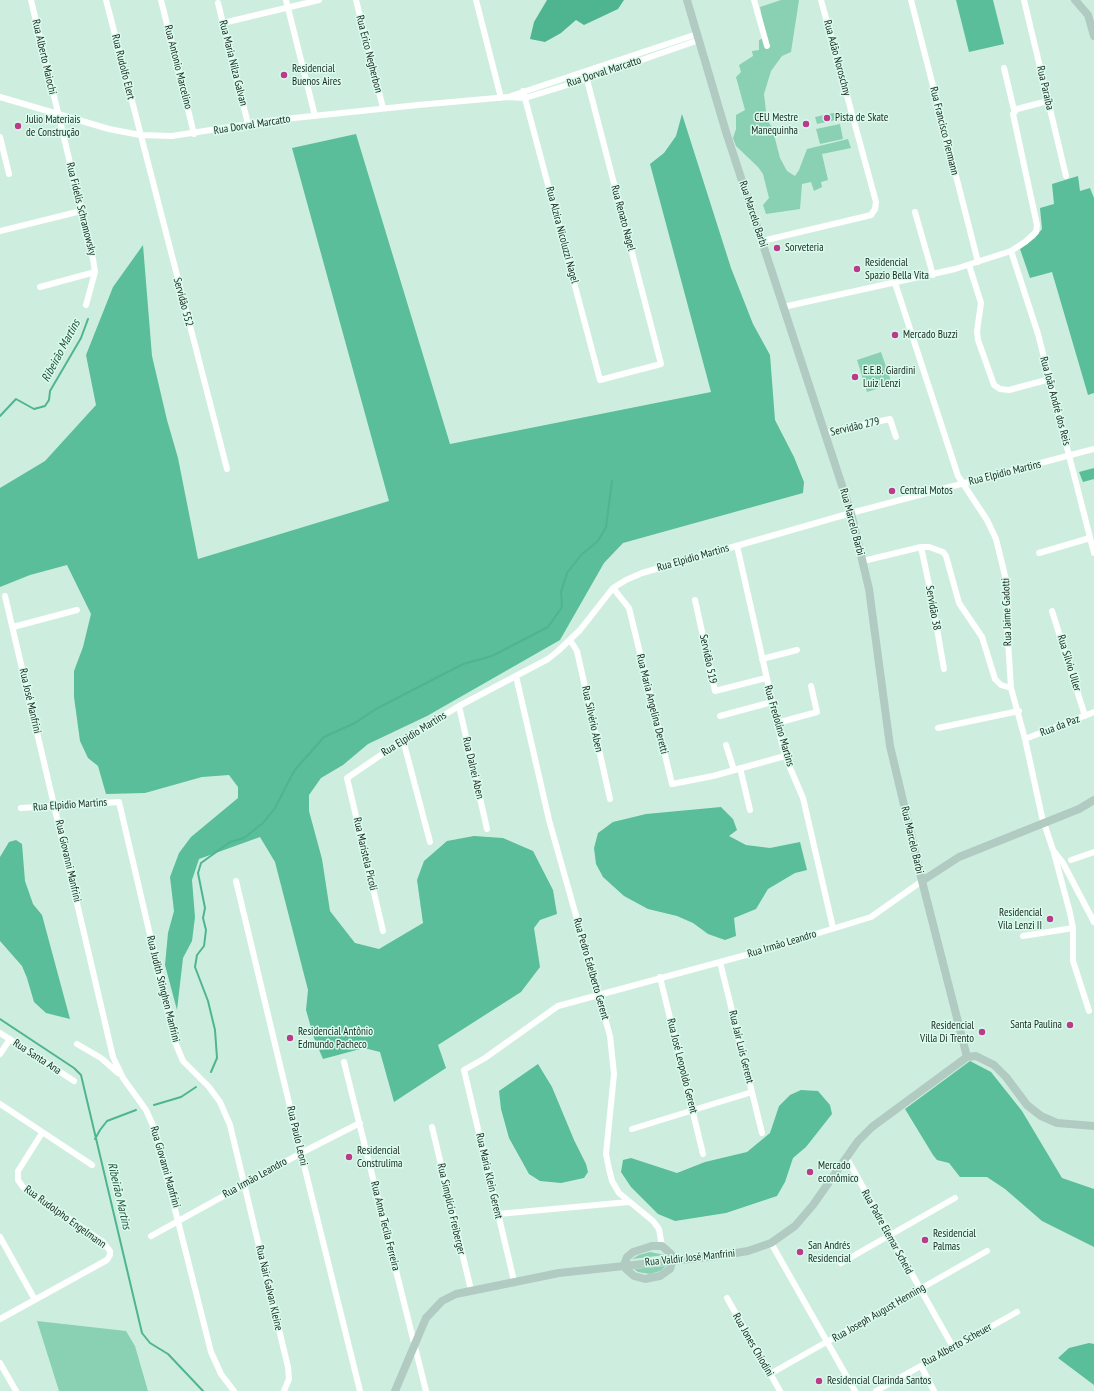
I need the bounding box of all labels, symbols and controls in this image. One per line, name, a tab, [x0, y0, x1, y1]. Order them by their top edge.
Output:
street label: Rua Erico Negherbon	[353, 14, 385, 94]
street label: Rua Alberto Maiochi	[29, 18, 59, 96]
street label: Rua Maria Nilza Galvan	[216, 19, 250, 107]
street label: Rua Adão Noroschny	[821, 19, 853, 97]
street label: Rua Antonio Marcelino	[161, 24, 195, 110]
street label: Rua Rudolfo Elert	[109, 33, 137, 101]
street label: Rua Dorval Marcatto	[565, 54, 643, 90]
place label: Residencial Buenos Aires	[292, 62, 341, 88]
street label: Rua Paraíba	[1034, 65, 1056, 111]
marker: Residencial Buenos Aires	[279, 70, 289, 80]
street label: Rua Francisco Piermann	[927, 85, 961, 177]
place label: CEU Mestre Manequinha	[751, 111, 798, 137]
place label: Pista de Skate	[835, 111, 888, 125]
street label: Rua Dorval Marcatto	[213, 112, 291, 138]
place label: Julio Materiais de Construção	[26, 113, 80, 139]
marker: Pista de Skate	[822, 113, 832, 123]
marker: CEU Mestre Manequinha	[801, 119, 811, 129]
marker: Julio Materiais de Construção	[13, 121, 23, 131]
street label: Rua Fidelis Schramowsky	[63, 161, 99, 257]
street label: Rua Marcelo Barbi	[736, 179, 770, 249]
street label: Rua Renato Nagel	[608, 184, 638, 252]
street label: Rua Alzira Nicoluzzi Nagel	[543, 185, 581, 285]
place label: Sorveteria	[785, 241, 824, 255]
marker: Sorveteria	[772, 243, 782, 253]
place label: Residencial Spazio Bella Vita	[865, 256, 929, 282]
marker: Residencial Spazio Bella Vita	[852, 264, 862, 274]
street label: Servidão 552	[170, 276, 196, 328]
water label: Ribeirão Martins	[39, 318, 83, 384]
place label: Mercado Buzzi	[903, 328, 958, 342]
marker: Mercado Buzzi	[890, 330, 900, 340]
street label: Rua João André dos Reis	[1037, 355, 1073, 447]
place label: E.E.B. Giardini Luiz Lenzi	[863, 364, 915, 390]
marker: E.E.B. Giardini Luiz Lenzi	[850, 372, 860, 382]
street label: Servidão 279	[829, 415, 881, 439]
street label: Rua Elpidio Martins	[967, 458, 1043, 488]
place label: Central Motos	[900, 484, 953, 498]
marker: Central Motos	[887, 486, 897, 496]
street label: Rua Marcelo Barbi	[837, 487, 867, 557]
street label: Rua Elpidio Martins	[656, 541, 730, 575]
street label: Rua Jaime Gadotti	[999, 578, 1015, 646]
street label: Servidão 38	[923, 585, 943, 631]
street label: Servidão 519	[696, 633, 720, 685]
street label: Rua Silvio Uller	[1054, 633, 1084, 693]
street label: Rua Maria Angelina Deretti	[633, 653, 671, 755]
street label: Rua José Manfrini	[16, 667, 44, 735]
street label: Rua Fredolino Martins	[761, 684, 797, 768]
street label: Rua Silvério Aben	[579, 685, 605, 753]
street label: Rua Elpidio Martins	[379, 709, 449, 759]
street label: Rua da Paz	[1038, 712, 1082, 740]
street label: Rua Dalnei Aben	[459, 736, 487, 800]
street label: Rua Elpidio Martins	[33, 796, 107, 814]
street label: Rua Marcelo Barbi	[898, 805, 926, 875]
street label: Rua Maristela Picoli	[350, 816, 380, 892]
street label: Rua Giovanni Manfrini	[52, 819, 84, 903]
place label: Residencial Vila Lenzi II	[998, 906, 1042, 932]
marker: Residencial Vila Lenzi II	[1045, 914, 1055, 924]
street label: Rua Pedro Edelberto Gerent	[570, 917, 612, 1021]
street label: Rua Irmão Leandro	[746, 927, 818, 961]
street label: Rua Judith Stinghen Manfrini	[143, 934, 183, 1044]
street label: Rua Jair Luis Gerent	[726, 1009, 756, 1085]
street label: Rua José Leopoldo Gerent	[664, 1017, 700, 1115]
place label: Santa Paulina	[1010, 1018, 1062, 1032]
place label: Residencial Villa Di Trento	[920, 1019, 974, 1045]
marker: Santa Paulina	[1065, 1020, 1075, 1030]
place label: Residencial Antônio Edmundo Pacheco	[298, 1025, 373, 1051]
marker: Residencial Villa Di Trento	[977, 1027, 987, 1037]
marker: Residencial Antônio Edmundo Pacheco	[285, 1033, 295, 1043]
street label: Rua Santa Ana	[10, 1037, 64, 1077]
street label: Rua Paulo Leoni	[284, 1105, 310, 1167]
street label: Rua Giovanni Manfrini	[147, 1125, 183, 1209]
street label: Rua Maria Klein Gerent	[473, 1132, 505, 1220]
place label: Residencial Construlima	[357, 1144, 402, 1170]
marker: Residencial Construlima	[344, 1152, 354, 1162]
street label: Rua Irmão Leandro	[221, 1155, 289, 1201]
place label: Mercado econômico	[818, 1159, 859, 1185]
water label: Ribeirão Martins	[104, 1161, 134, 1231]
street label: Rua Simplício Freiberger	[434, 1162, 468, 1256]
marker: Mercado econômico	[805, 1167, 815, 1177]
street label: Rua Anna Tecila Ferreira	[368, 1180, 402, 1272]
street label: Rua Rudolpho Engelmann	[21, 1183, 109, 1251]
street label: Rua Padre Elemar Scheid	[858, 1188, 916, 1276]
place label: Residencial Palmas	[933, 1227, 976, 1253]
marker: Residencial Palmas	[920, 1235, 930, 1245]
place label: San Andrés Residencial	[808, 1239, 851, 1265]
street label: Rua Nair Galvan Kleine	[253, 1244, 285, 1332]
street label: Rua Valdir José Manfrini	[644, 1247, 736, 1269]
marker: San Andrés Residencial	[795, 1247, 805, 1257]
street label: Rua Joseph August Henning	[830, 1281, 928, 1345]
street label: Rua Jones Chiodini	[730, 1311, 776, 1379]
street label: Rua Alberto Scheuer	[920, 1320, 994, 1370]
place label: Residencial Clarinda Santos	[827, 1374, 931, 1388]
marker: Residencial Clarinda Santos	[814, 1376, 824, 1386]

